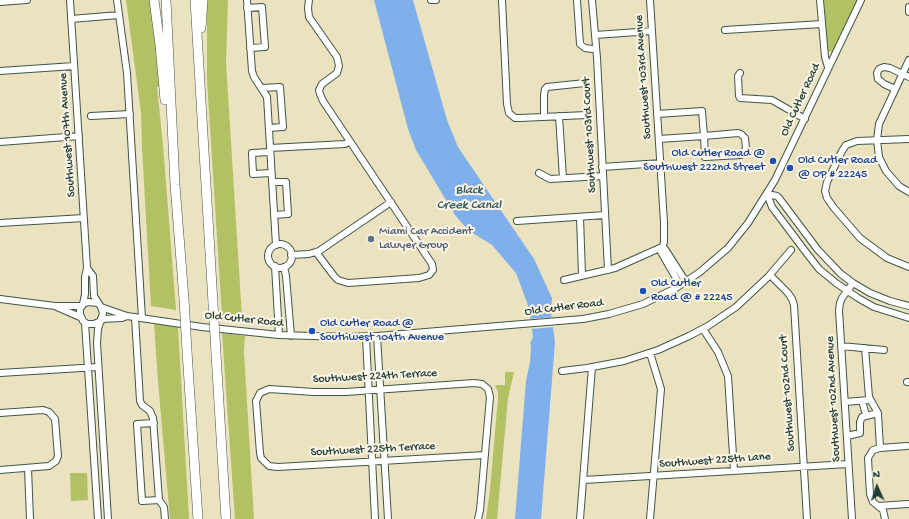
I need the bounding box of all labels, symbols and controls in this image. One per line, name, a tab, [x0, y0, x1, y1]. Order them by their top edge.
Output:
street label: Southwest 103rd Avenue	[632, 14, 656, 140]
street label: Old Cutler Road	[778, 61, 824, 139]
street label: Southwest 107th Avenue	[56, 72, 80, 198]
street label: Southwest 103rd Court	[580, 77, 600, 193]
place label: Old Cutler Road @ Southwest 222nd Street	[643, 147, 765, 175]
place label: Old Cutler Road @ OP # 22245	[798, 154, 877, 182]
marker: Old Cutler Road @ Southwest 222nd Street	[768, 156, 778, 166]
marker: Old Cutler Road @ OP # 22245	[785, 163, 795, 173]
water label: Black Creek Canal	[437, 183, 501, 214]
place label: Miami Car Accident Lawyer Group	[379, 225, 472, 253]
marker: Miami Car Accident Lawyer Group	[366, 234, 376, 244]
place label: Old Cutler Road @ # 22245	[651, 277, 733, 305]
marker: Old Cutler Road @ # 22245	[638, 286, 648, 296]
street label: Old Cutler Road	[524, 296, 604, 320]
street label: Old Cutler Road	[204, 309, 284, 331]
place label: Old Cutler Road @ Southwest 104th Avenue	[320, 317, 444, 345]
marker: Old Cutler Road @ Southwest 104th Avenue	[307, 326, 317, 336]
street label: Southwest 102nd Court	[777, 334, 799, 452]
street label: Southwest 102nd Avenue	[824, 336, 844, 462]
street label: Southwest 224th Terrace	[313, 367, 437, 387]
street label: Southwest 225th Terrace	[310, 440, 436, 460]
street label: Southwest 225th Lane	[659, 450, 771, 472]
north arrow	[857, 467, 897, 507]
text: N	[872, 469, 880, 481]

